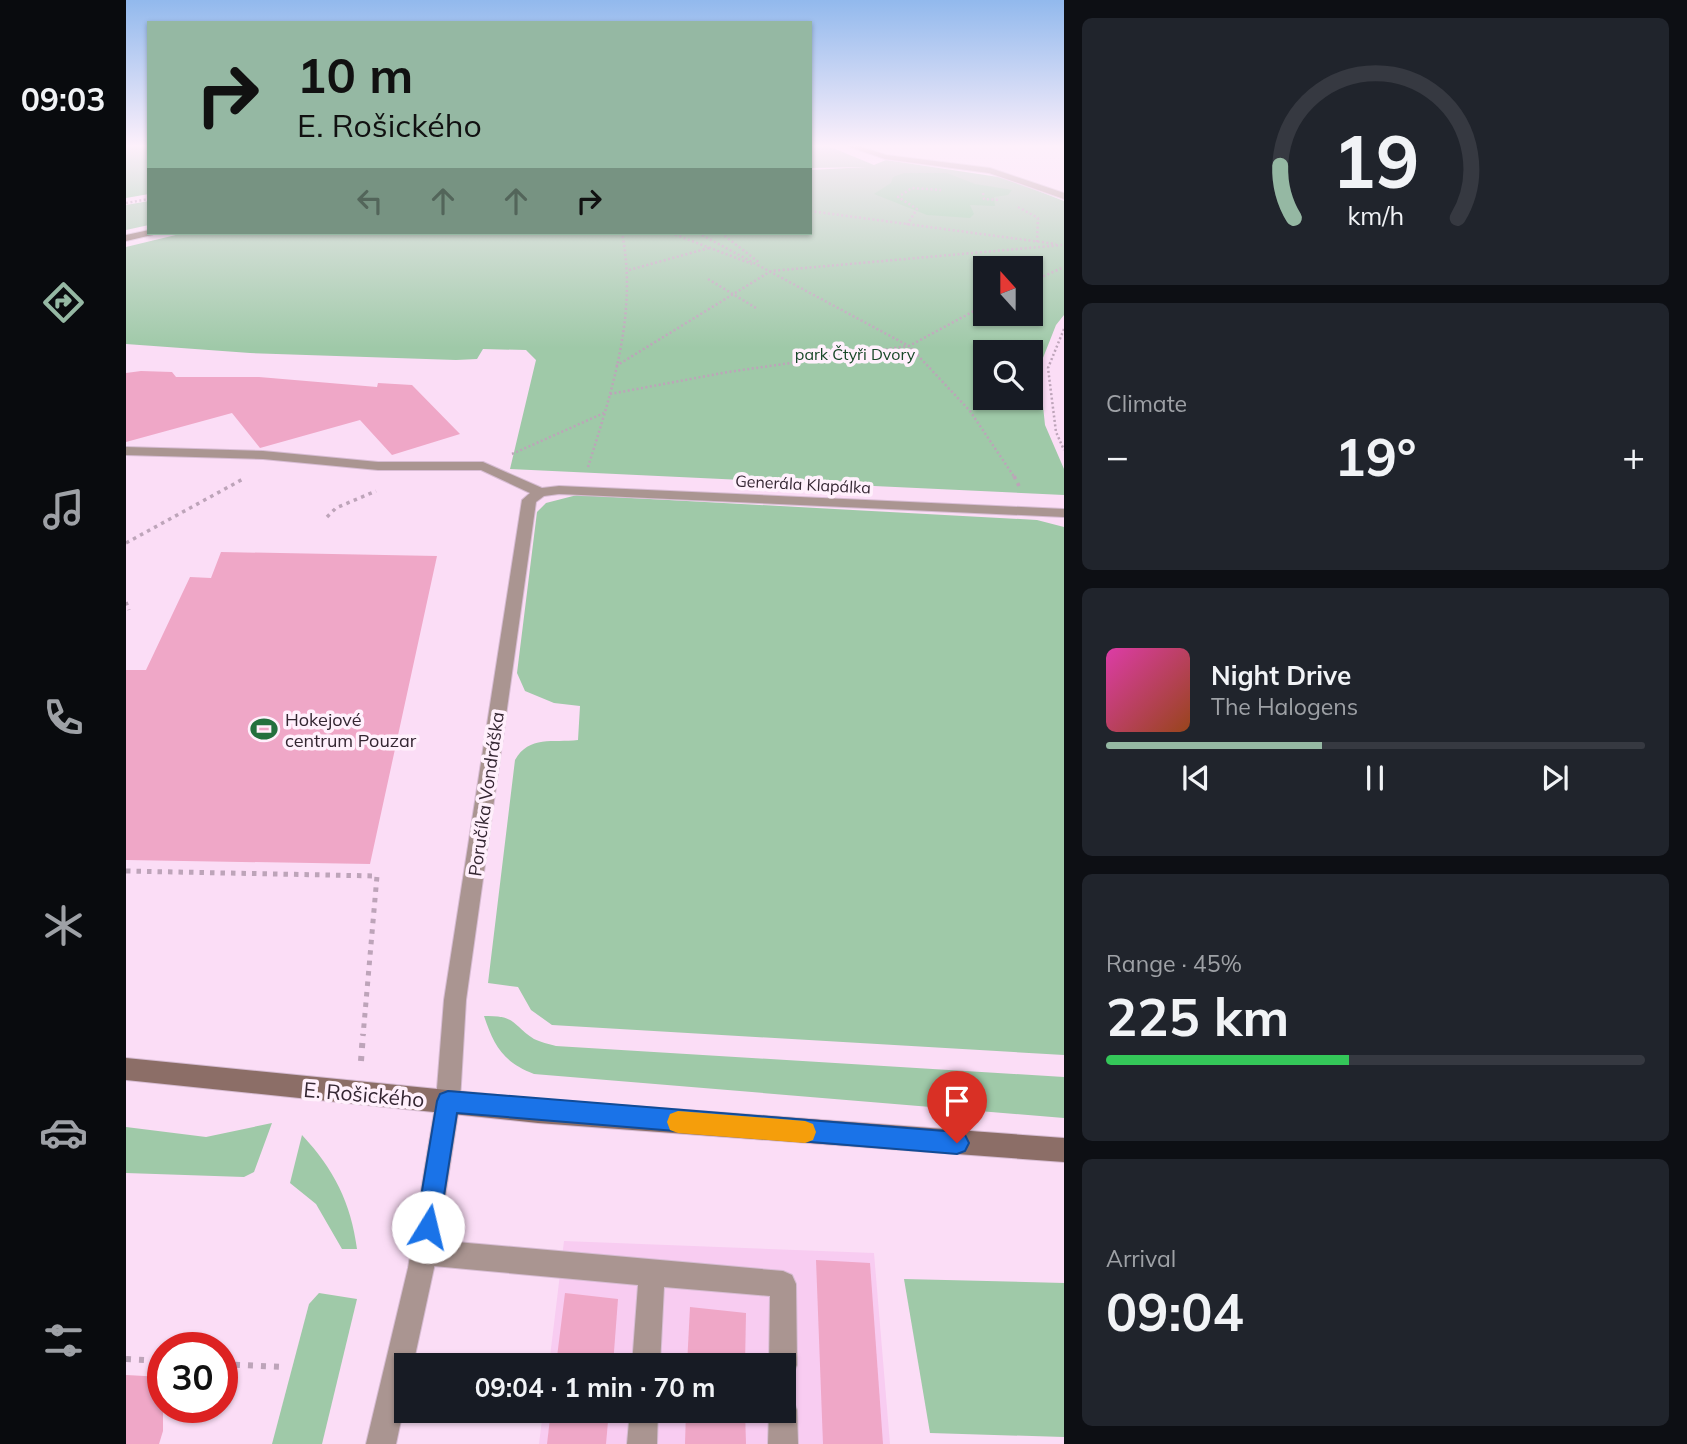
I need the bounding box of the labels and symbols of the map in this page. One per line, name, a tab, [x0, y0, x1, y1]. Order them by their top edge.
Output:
north arrow	[973, 256, 1043, 326]
park label: park Čtyři Dvory	[795, 344, 916, 364]
street label: Generála Klapálka	[735, 470, 871, 498]
place label: Hokejové centrum Pouzar	[285, 708, 417, 752]
street label: Poručíka Vondráška	[463, 710, 509, 878]
sports icon: Hokejové centrum Pouzar	[249, 714, 279, 744]
pin	[927, 1071, 987, 1143]
street label: E. Rošického	[302, 1076, 426, 1112]
position arrow	[391, 1190, 465, 1264]
speed limit sign: 30	[147, 1332, 238, 1423]

